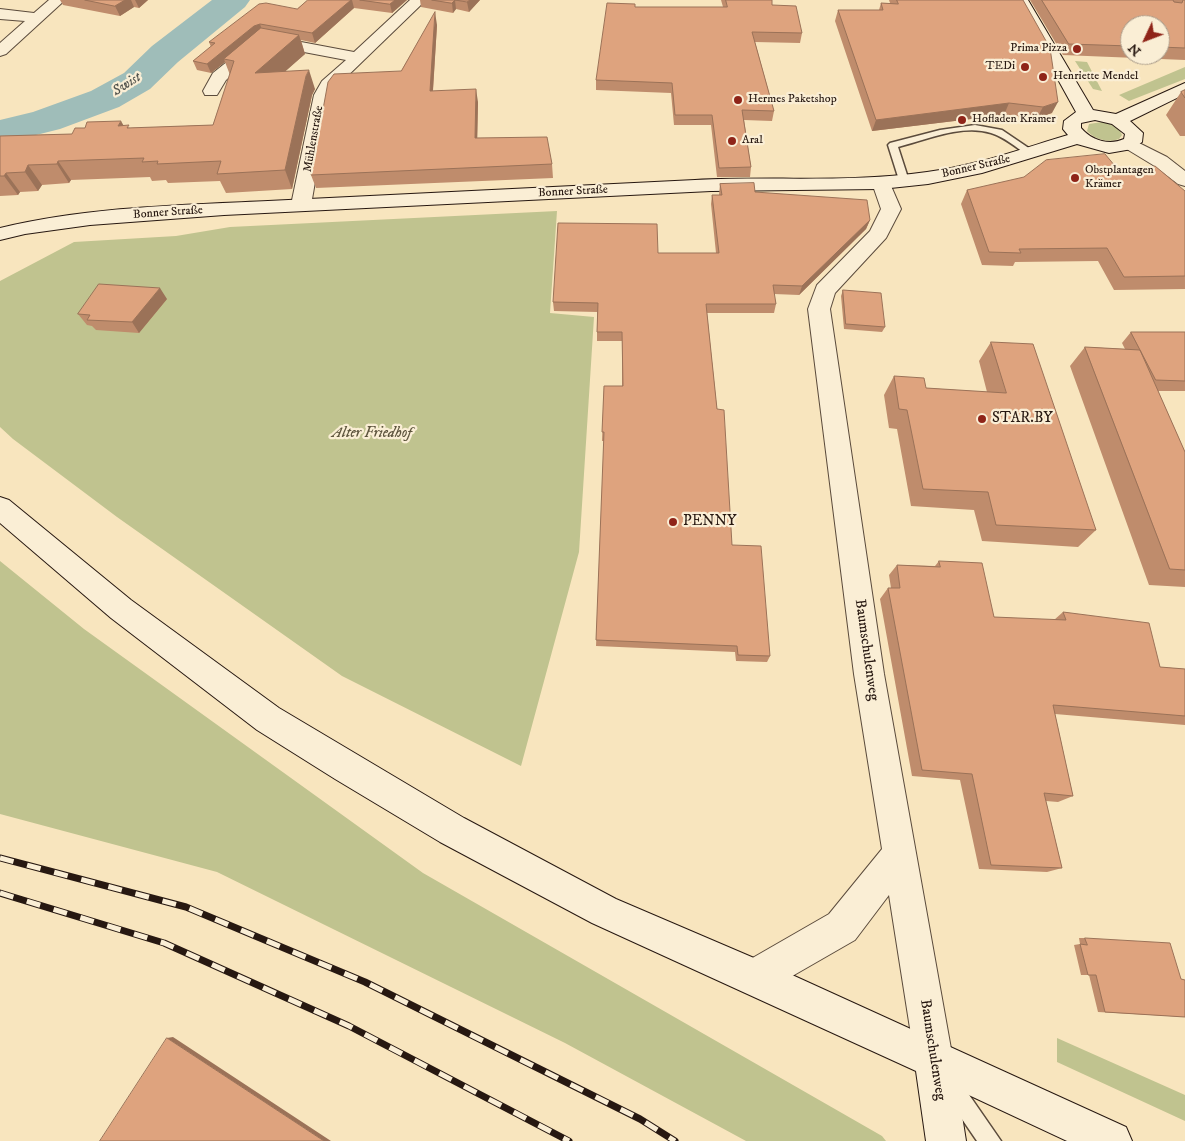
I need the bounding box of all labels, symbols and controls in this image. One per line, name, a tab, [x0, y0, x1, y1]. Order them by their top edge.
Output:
north arrow	[1120, 15, 1170, 65]
text: N	[1124, 39, 1145, 60]
place label: Prima Pizza	[1010, 42, 1067, 56]
marker: Prima Pizza	[1071, 43, 1083, 55]
place label: TEDi	[985, 60, 1015, 74]
marker: TEDi	[1019, 61, 1031, 73]
water label: Swist	[110, 70, 144, 100]
place label: Henriette Mendel	[1053, 70, 1138, 84]
marker: Henriette Mendel	[1037, 71, 1049, 83]
place label: Hermes Paketshop	[748, 93, 837, 107]
marker: Hermes Paketshop	[732, 94, 744, 106]
street label: Mühlenstraße	[301, 105, 327, 173]
place label: Hofladen Krämer	[972, 113, 1056, 127]
marker: Hofladen Krämer	[956, 114, 968, 126]
place label: Aral	[742, 134, 763, 148]
marker: Aral	[726, 135, 738, 147]
street label: Bonner Straße	[940, 152, 1012, 182]
place label: Obstplantagen Krämer	[1085, 164, 1154, 192]
marker: Obstplantagen Krämer	[1069, 172, 1081, 184]
street label: Bonner Straße	[538, 183, 608, 201]
street label: Bonner Straße	[133, 203, 203, 223]
place label: STAR.BY	[992, 410, 1053, 428]
marker: STAR.BY	[976, 413, 988, 425]
park label: Alter Friedhof	[332, 425, 412, 443]
place label: PENNY	[683, 513, 737, 531]
marker: PENNY	[667, 516, 679, 528]
street label: Baumschulenweg	[850, 598, 882, 702]
street label: Baumschulenweg	[915, 998, 949, 1102]

